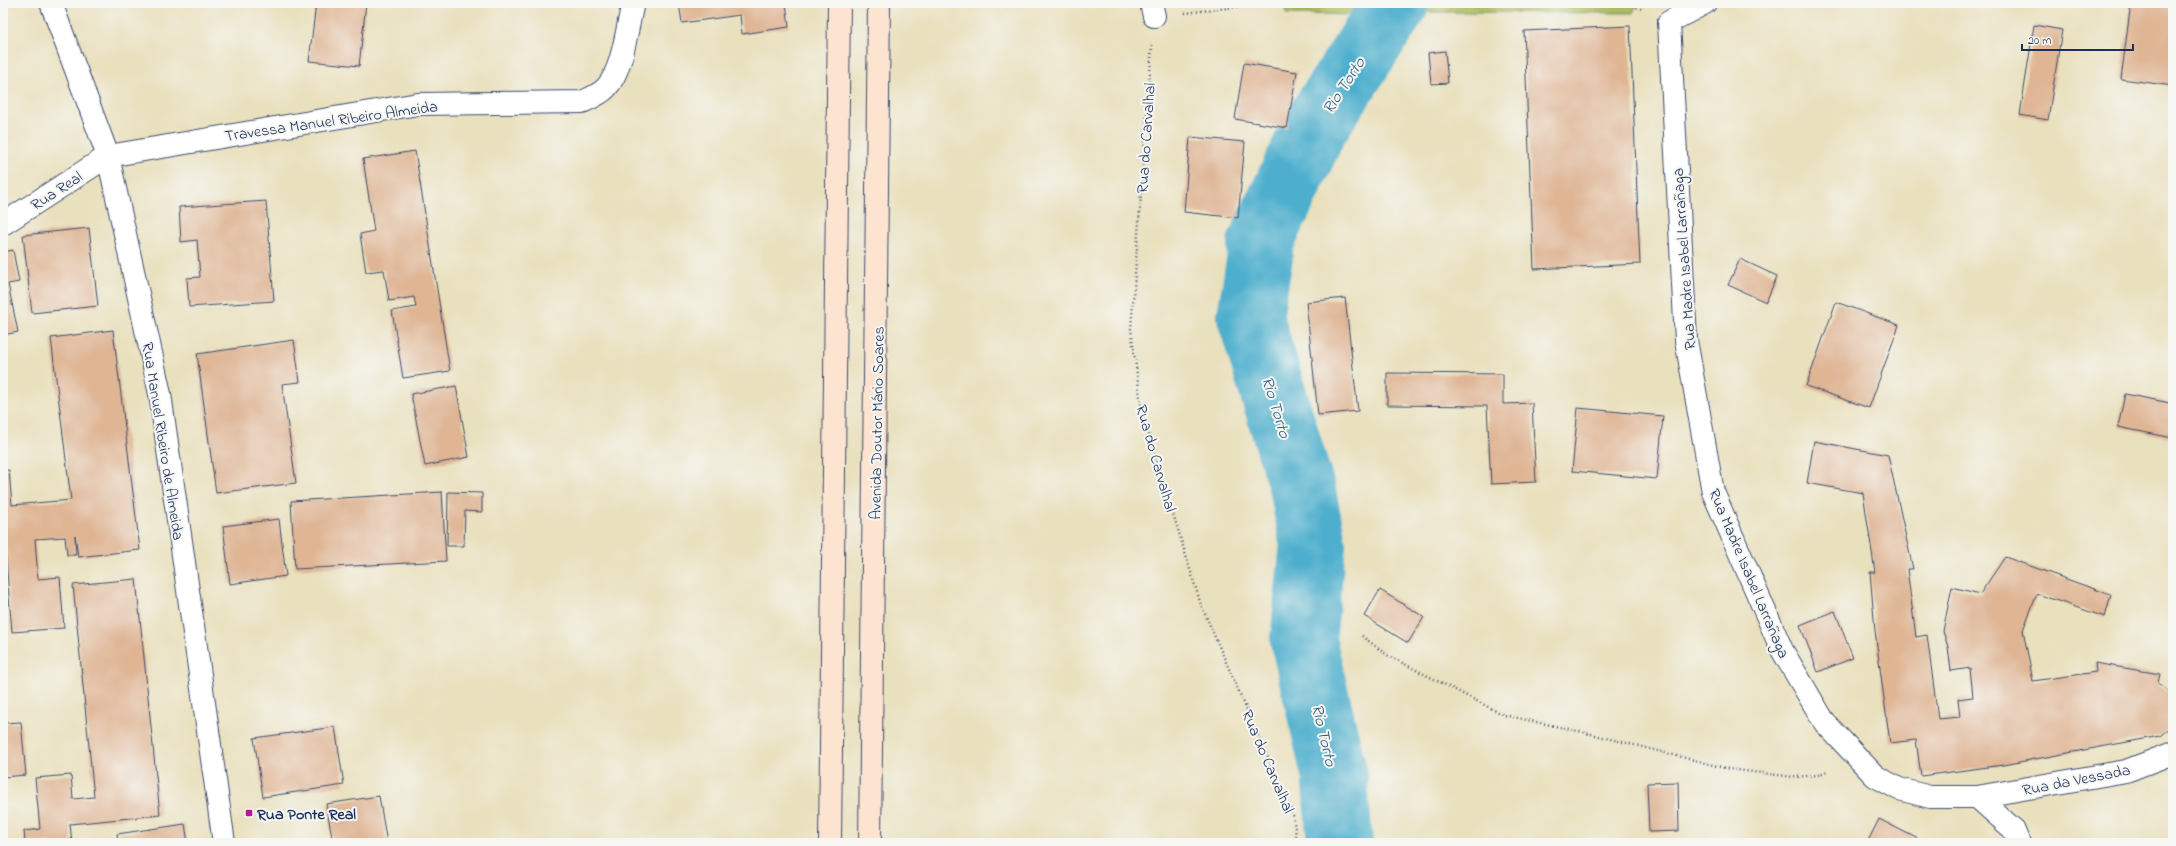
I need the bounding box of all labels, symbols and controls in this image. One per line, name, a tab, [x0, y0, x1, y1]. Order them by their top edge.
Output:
scale bar	[2022, 26, 2133, 52]
text: 20 m	[2028, 32, 2051, 50]
water label: Rio Torto	[1317, 52, 1373, 119]
street label: Rua do Carvalhal	[1131, 82, 1163, 194]
street label: Travessa Manuel Ribeiro Almeida	[223, 95, 439, 149]
street label: Rua Real	[26, 166, 88, 218]
street label: Rua Madre Isabel Larrañaga	[1667, 167, 1703, 351]
street label: Avenida Doutor Mário Soares	[864, 326, 892, 520]
street label: Rua Manuel Ribeiro de Almeida	[135, 341, 190, 542]
water label: Rio Torto	[1254, 374, 1297, 442]
street label: Rua do Carvalhal	[1128, 402, 1182, 515]
street label: Rua Madre Isabel Larrañaga	[1701, 485, 1795, 662]
water label: Rio Torto	[1304, 702, 1343, 770]
street label: Rua do Carvalhal	[1234, 706, 1300, 818]
street label: Rua da Vessada	[2020, 759, 2132, 803]
place label: Rua Ponte Real	[256, 803, 356, 827]
marker: Rua Ponte Real	[244, 808, 254, 818]

